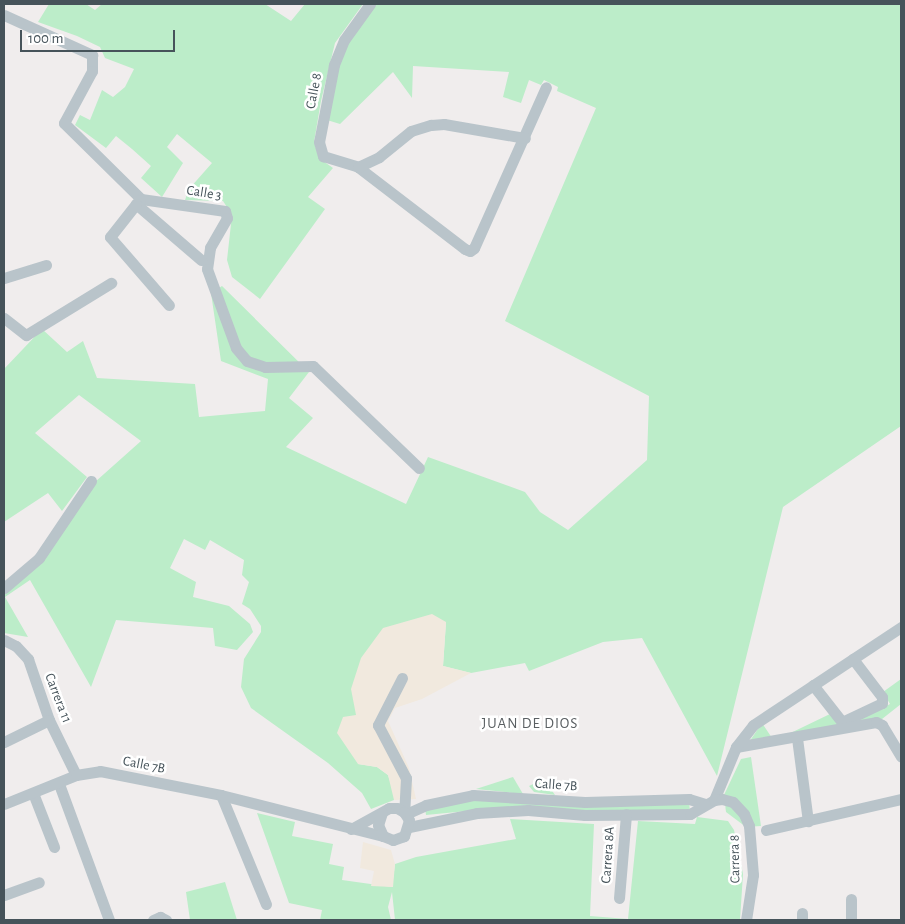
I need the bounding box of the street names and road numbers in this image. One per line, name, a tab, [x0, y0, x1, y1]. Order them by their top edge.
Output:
street label: Calle 8	[302, 72, 326, 110]
street label: Calle 3	[185, 182, 223, 204]
street label: Carrera 11	[41, 671, 75, 725]
street label: Calle 7B	[121, 753, 167, 777]
street label: Calle 7B	[534, 775, 578, 795]
street label: Carrera 8A	[598, 826, 618, 884]
street label: Carrera 8	[726, 834, 744, 884]

